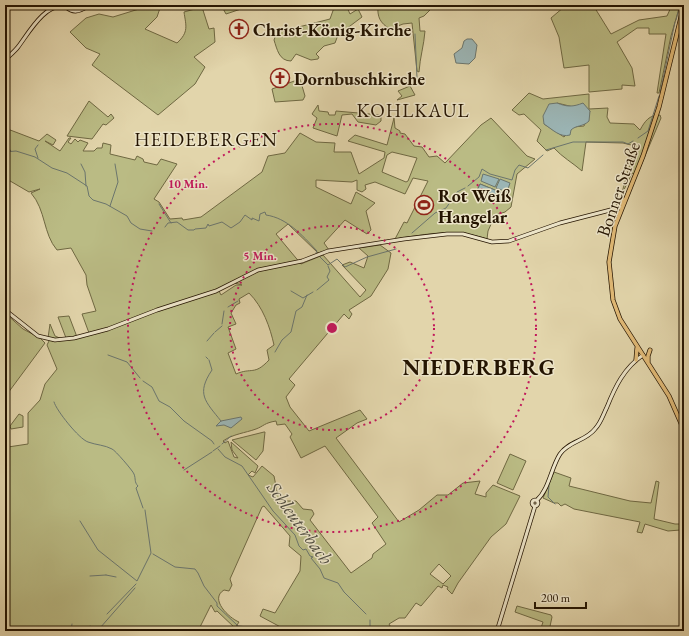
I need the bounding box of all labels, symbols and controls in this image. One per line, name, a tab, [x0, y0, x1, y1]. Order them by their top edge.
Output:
church icon: Christ-König-Kirche	[228, 18, 250, 40]
place label: Christ-König-Kirche	[253, 18, 412, 41]
church icon: Dornbuschkirche	[269, 67, 291, 89]
place label: Dornbuschkirche	[294, 67, 425, 90]
district label: KOHLKAUL	[356, 98, 470, 123]
district label: HEIDEBERGEN	[134, 127, 278, 152]
street label: Bonner Straße	[591, 139, 645, 239]
text: 10 Min.	[168, 176, 208, 192]
place label: Rot Weiß Hangelar	[438, 184, 512, 228]
sports icon: Rot Weiß Hangelar	[413, 194, 435, 216]
text: 5 Min.	[243, 248, 277, 264]
centre of rings	[325, 321, 339, 335]
district label: NIEDERBERG	[402, 353, 556, 382]
water label: Schleuterbach	[261, 476, 339, 570]
scale bar	[535, 584, 586, 610]
text: 200 m	[541, 590, 571, 606]

